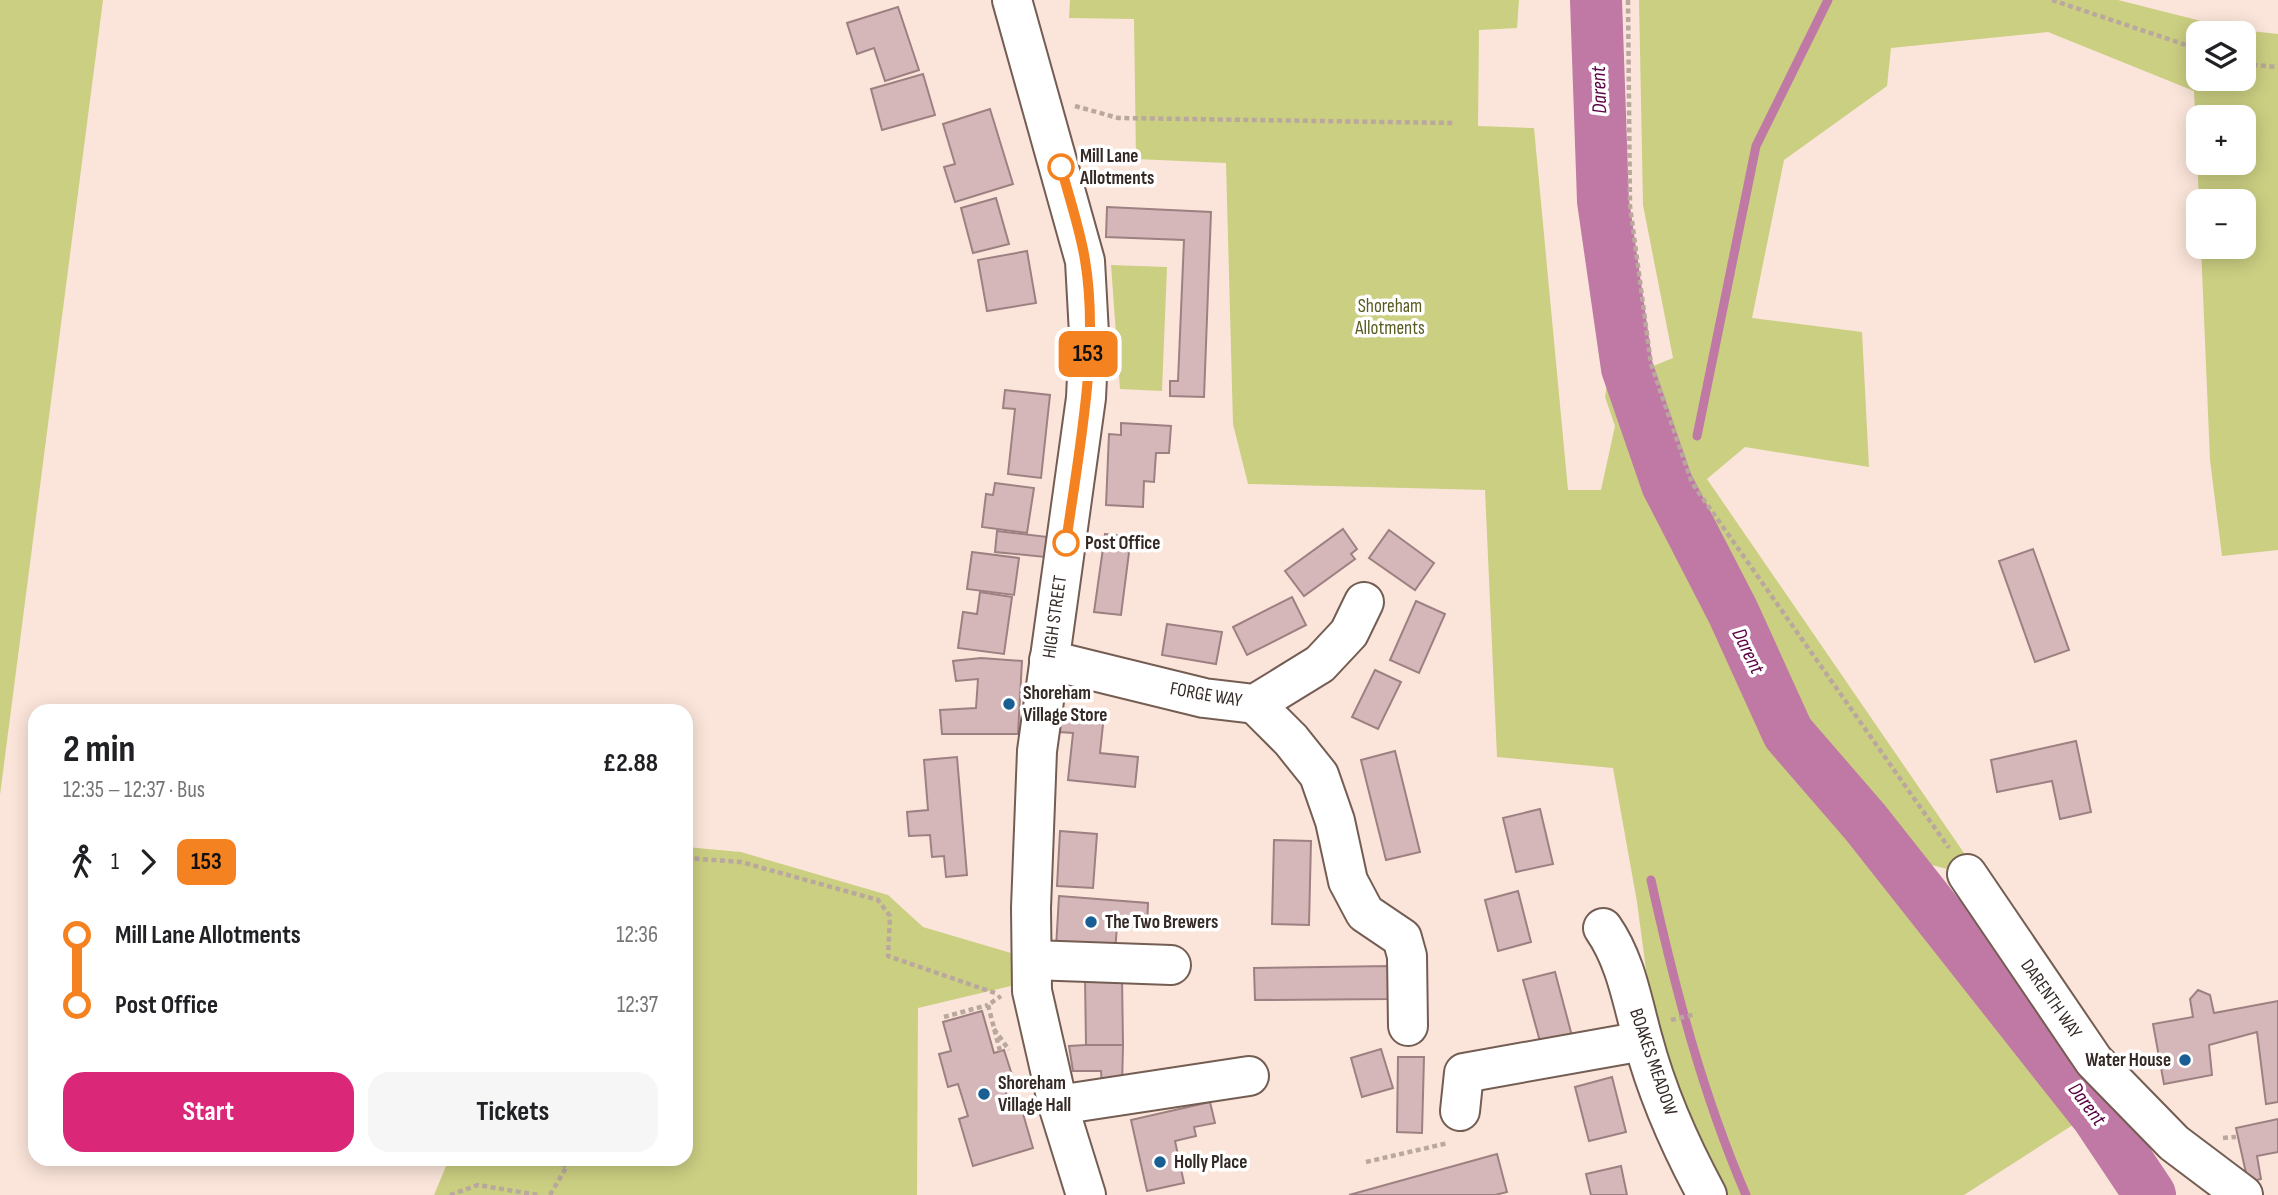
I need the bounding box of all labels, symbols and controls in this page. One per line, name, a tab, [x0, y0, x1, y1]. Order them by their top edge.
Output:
map controls	[2186, 21, 2256, 259]
button: layers	[2186, 21, 2256, 91]
water label: Darent	[1586, 65, 1612, 114]
button: +	[2186, 105, 2256, 175]
place label: Mill Lane Allotments	[1079, 145, 1154, 190]
marker: Mill Lane Allotments	[1048, 154, 1074, 180]
button: −	[2186, 189, 2256, 259]
park label: Shoreham Allotments	[1354, 295, 1425, 340]
line badge: 153	[1048, 331, 1128, 377]
text: 153	[1073, 339, 1103, 368]
marker: Post Office	[1053, 530, 1079, 556]
place label: Post Office	[1085, 532, 1160, 555]
street label: HIGH STREET	[1038, 574, 1072, 660]
water label: Darent	[1726, 624, 1770, 678]
street label: FORGE WAY	[1168, 677, 1244, 713]
place label: Shoreham Village Store	[1023, 682, 1107, 727]
marker: Shoreham Village Store	[1001, 696, 1017, 712]
text: 2 min	[63, 727, 135, 772]
text: £2.88	[603, 748, 658, 779]
text: 12:35 – 12:37 · Bus	[63, 776, 205, 804]
icon: walk	[63, 843, 101, 881]
icon: forward	[129, 843, 167, 881]
text: 153	[191, 847, 222, 876]
text: 1	[111, 848, 119, 876]
place label: The Two Brewers	[1105, 911, 1218, 934]
marker: The Two Brewers	[1083, 914, 1099, 930]
text: Mill Lane Allotments	[115, 920, 301, 951]
text: 12:36	[616, 921, 658, 949]
street label: DARENTH WAY	[2015, 955, 2087, 1043]
text: Post Office	[115, 990, 218, 1021]
text: 12:37	[617, 991, 658, 1019]
street label: BOAKES MEADOW	[1624, 1006, 1682, 1119]
place label: Water House	[2085, 1049, 2171, 1072]
marker: Water House	[2177, 1052, 2193, 1068]
button: Start	[63, 1072, 354, 1152]
button: Tickets	[368, 1072, 658, 1152]
place label: Shoreham Village Hall	[998, 1072, 1071, 1117]
water label: Darent	[2063, 1077, 2112, 1131]
marker: Shoreham Village Hall	[976, 1086, 992, 1102]
place label: Holly Place	[1174, 1151, 1247, 1174]
marker: Holly Place	[1152, 1154, 1168, 1170]

